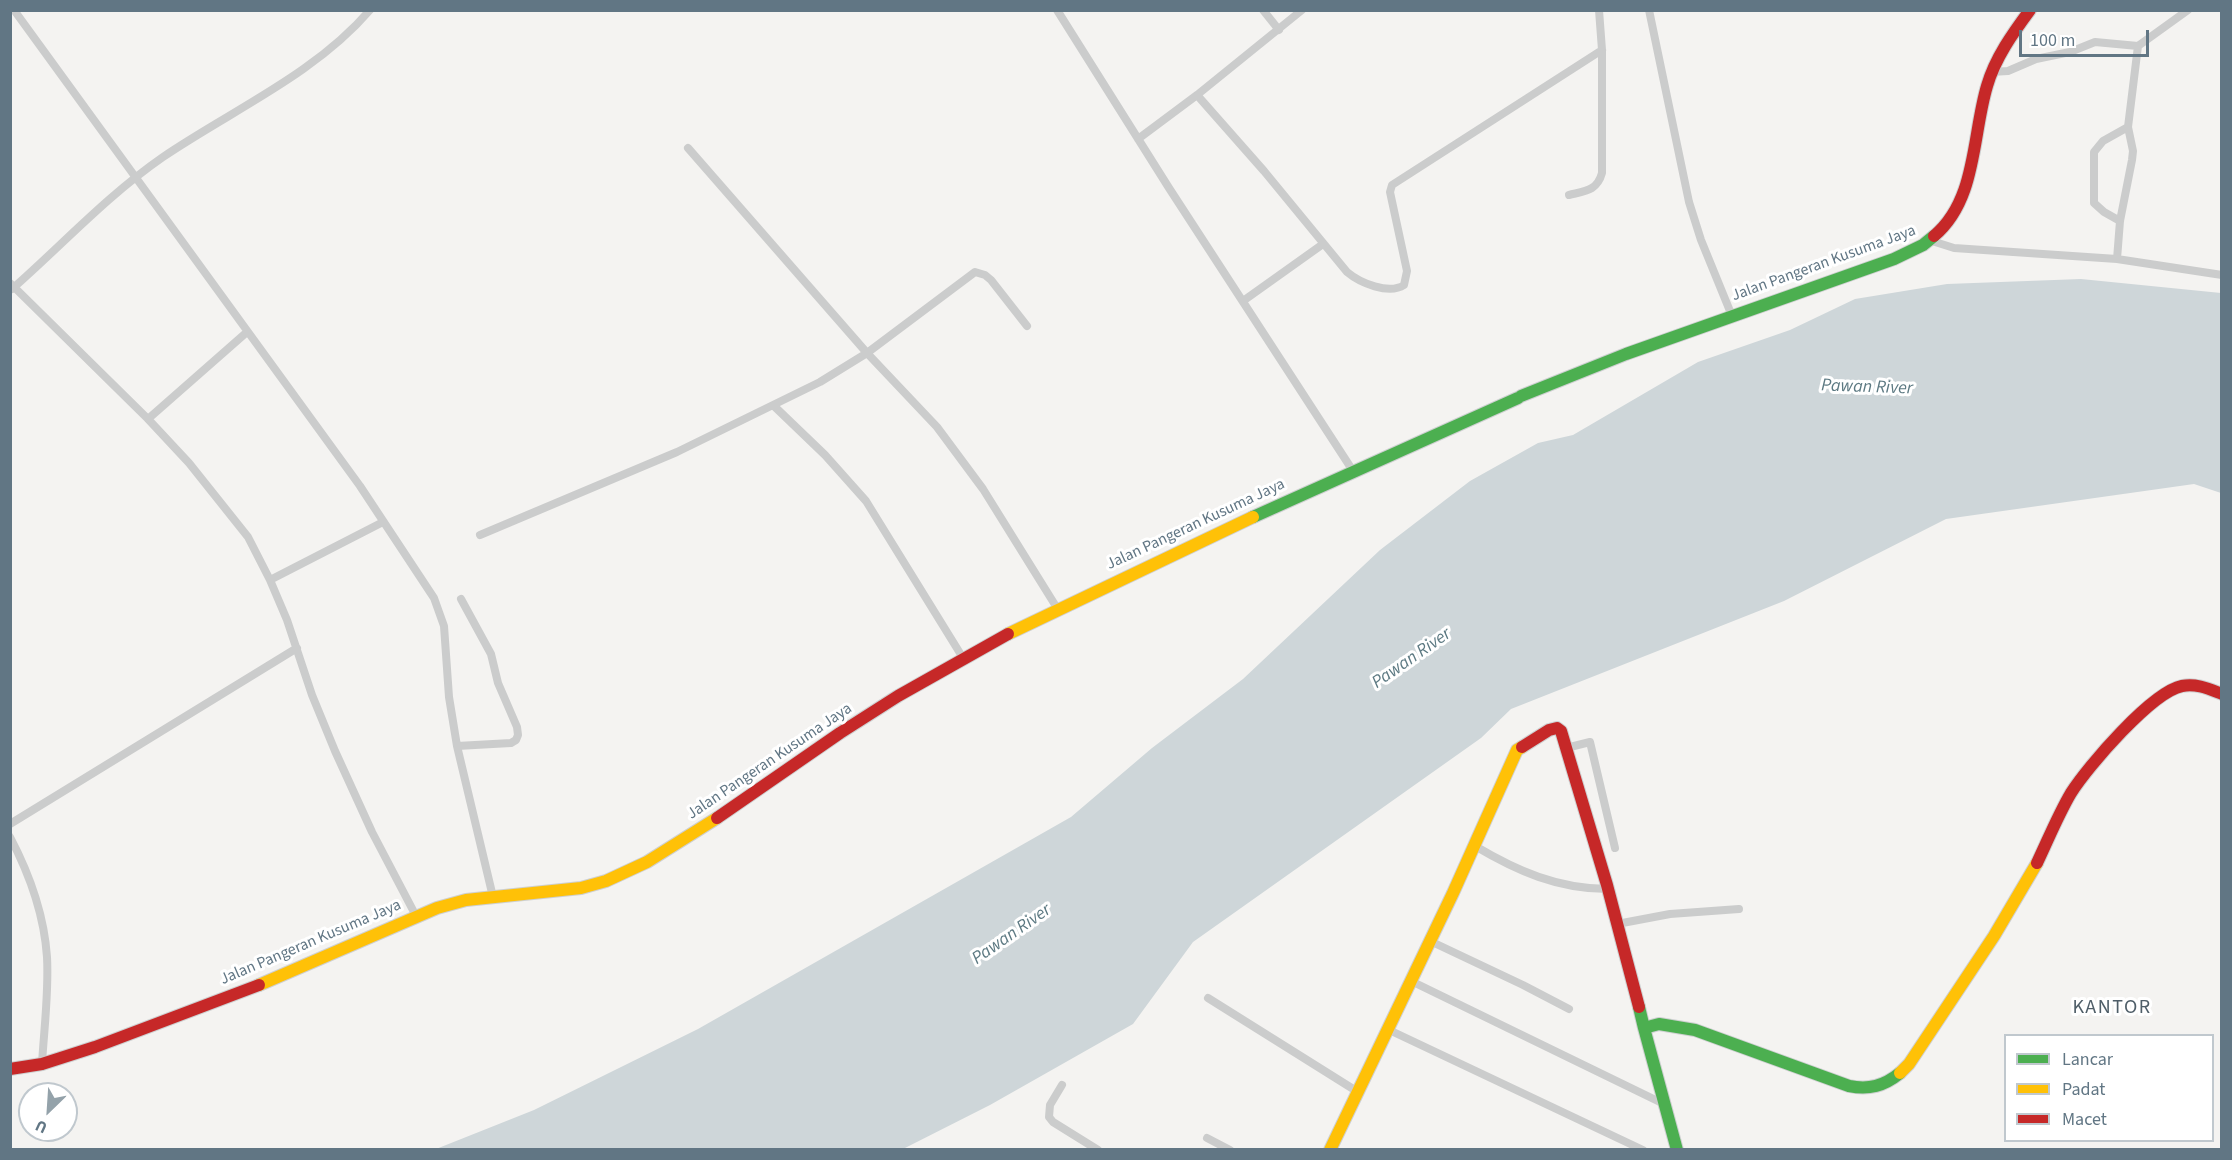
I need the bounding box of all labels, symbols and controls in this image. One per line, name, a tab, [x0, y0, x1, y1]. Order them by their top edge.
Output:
scale bar	[2022, 18, 2152, 56]
text: 100 m	[2030, 28, 2075, 53]
street label: Jalan Pangeran Kusuma Jaya	[1729, 222, 1919, 306]
water label: Pawan River	[1821, 376, 1913, 400]
street label: Jalan Pangeran Kusuma Jaya	[1104, 475, 1288, 575]
water label: Pawan River	[1368, 624, 1456, 694]
street label: Jalan Pangeran Kusuma Jaya	[684, 700, 856, 824]
street label: Jalan Pangeran Kusuma Jaya	[218, 896, 404, 990]
water label: Pawan River	[968, 900, 1056, 970]
district label: KANTOR	[2072, 997, 2152, 1021]
legend	[2004, 1034, 2214, 1142]
text: Lancar	[2062, 1047, 2113, 1072]
text: Padat	[2062, 1077, 2105, 1102]
north arrow	[18, 1082, 78, 1142]
text: Macet	[2062, 1107, 2107, 1132]
text: U	[32, 1114, 51, 1139]

